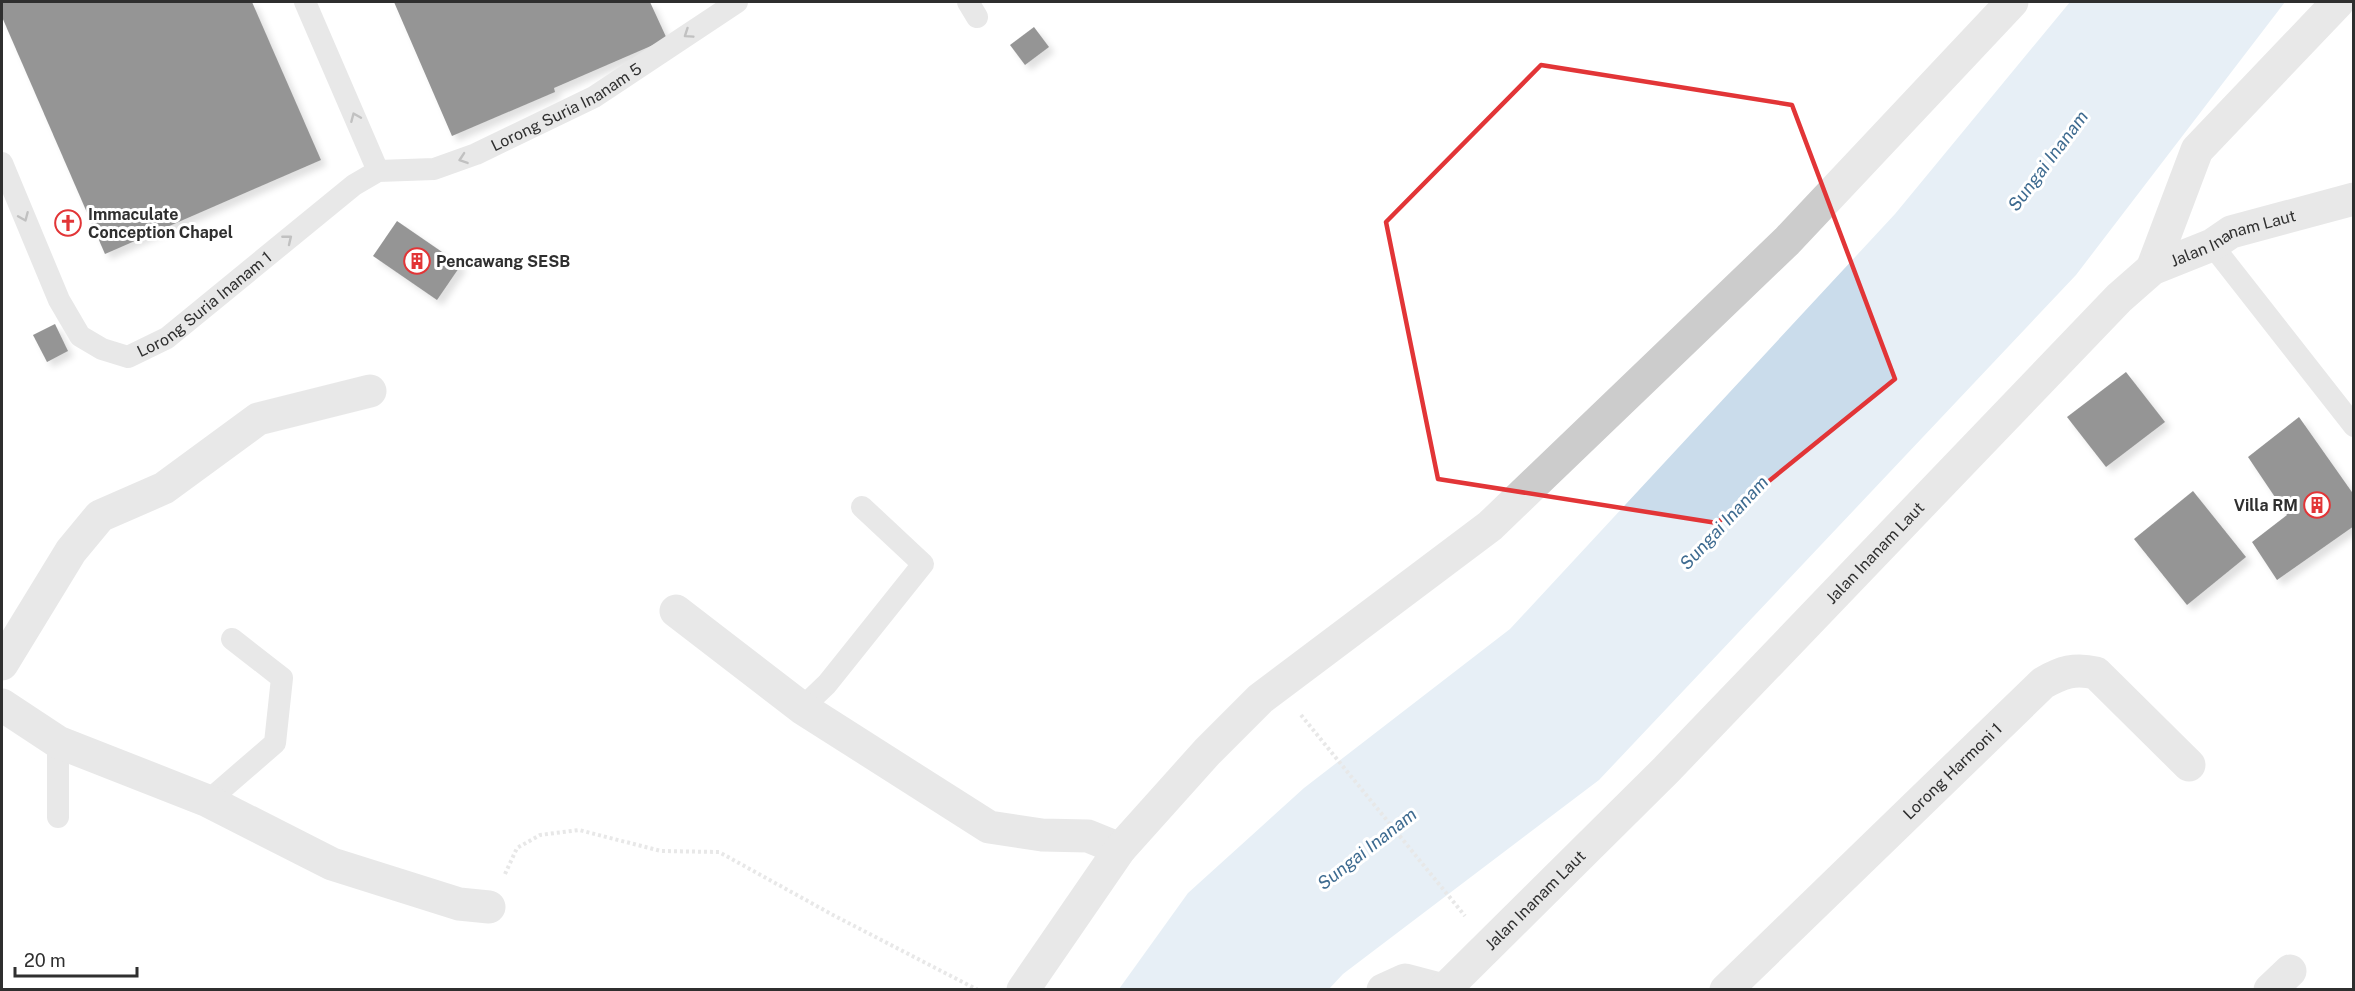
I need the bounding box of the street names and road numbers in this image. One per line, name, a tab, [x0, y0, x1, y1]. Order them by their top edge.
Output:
street label: Lorong Suria Inanam 5	[488, 59, 645, 155]
street label: Jalan Inanam Laut	[2168, 206, 2298, 271]
street label: Lorong Suria Inanam 1	[134, 247, 275, 361]
street label: Jalan Inanam Laut	[1822, 498, 1928, 608]
street label: Lorong Harmoni 1	[1899, 719, 2006, 823]
street label: Jalan Inanam Laut	[1481, 846, 1589, 954]

